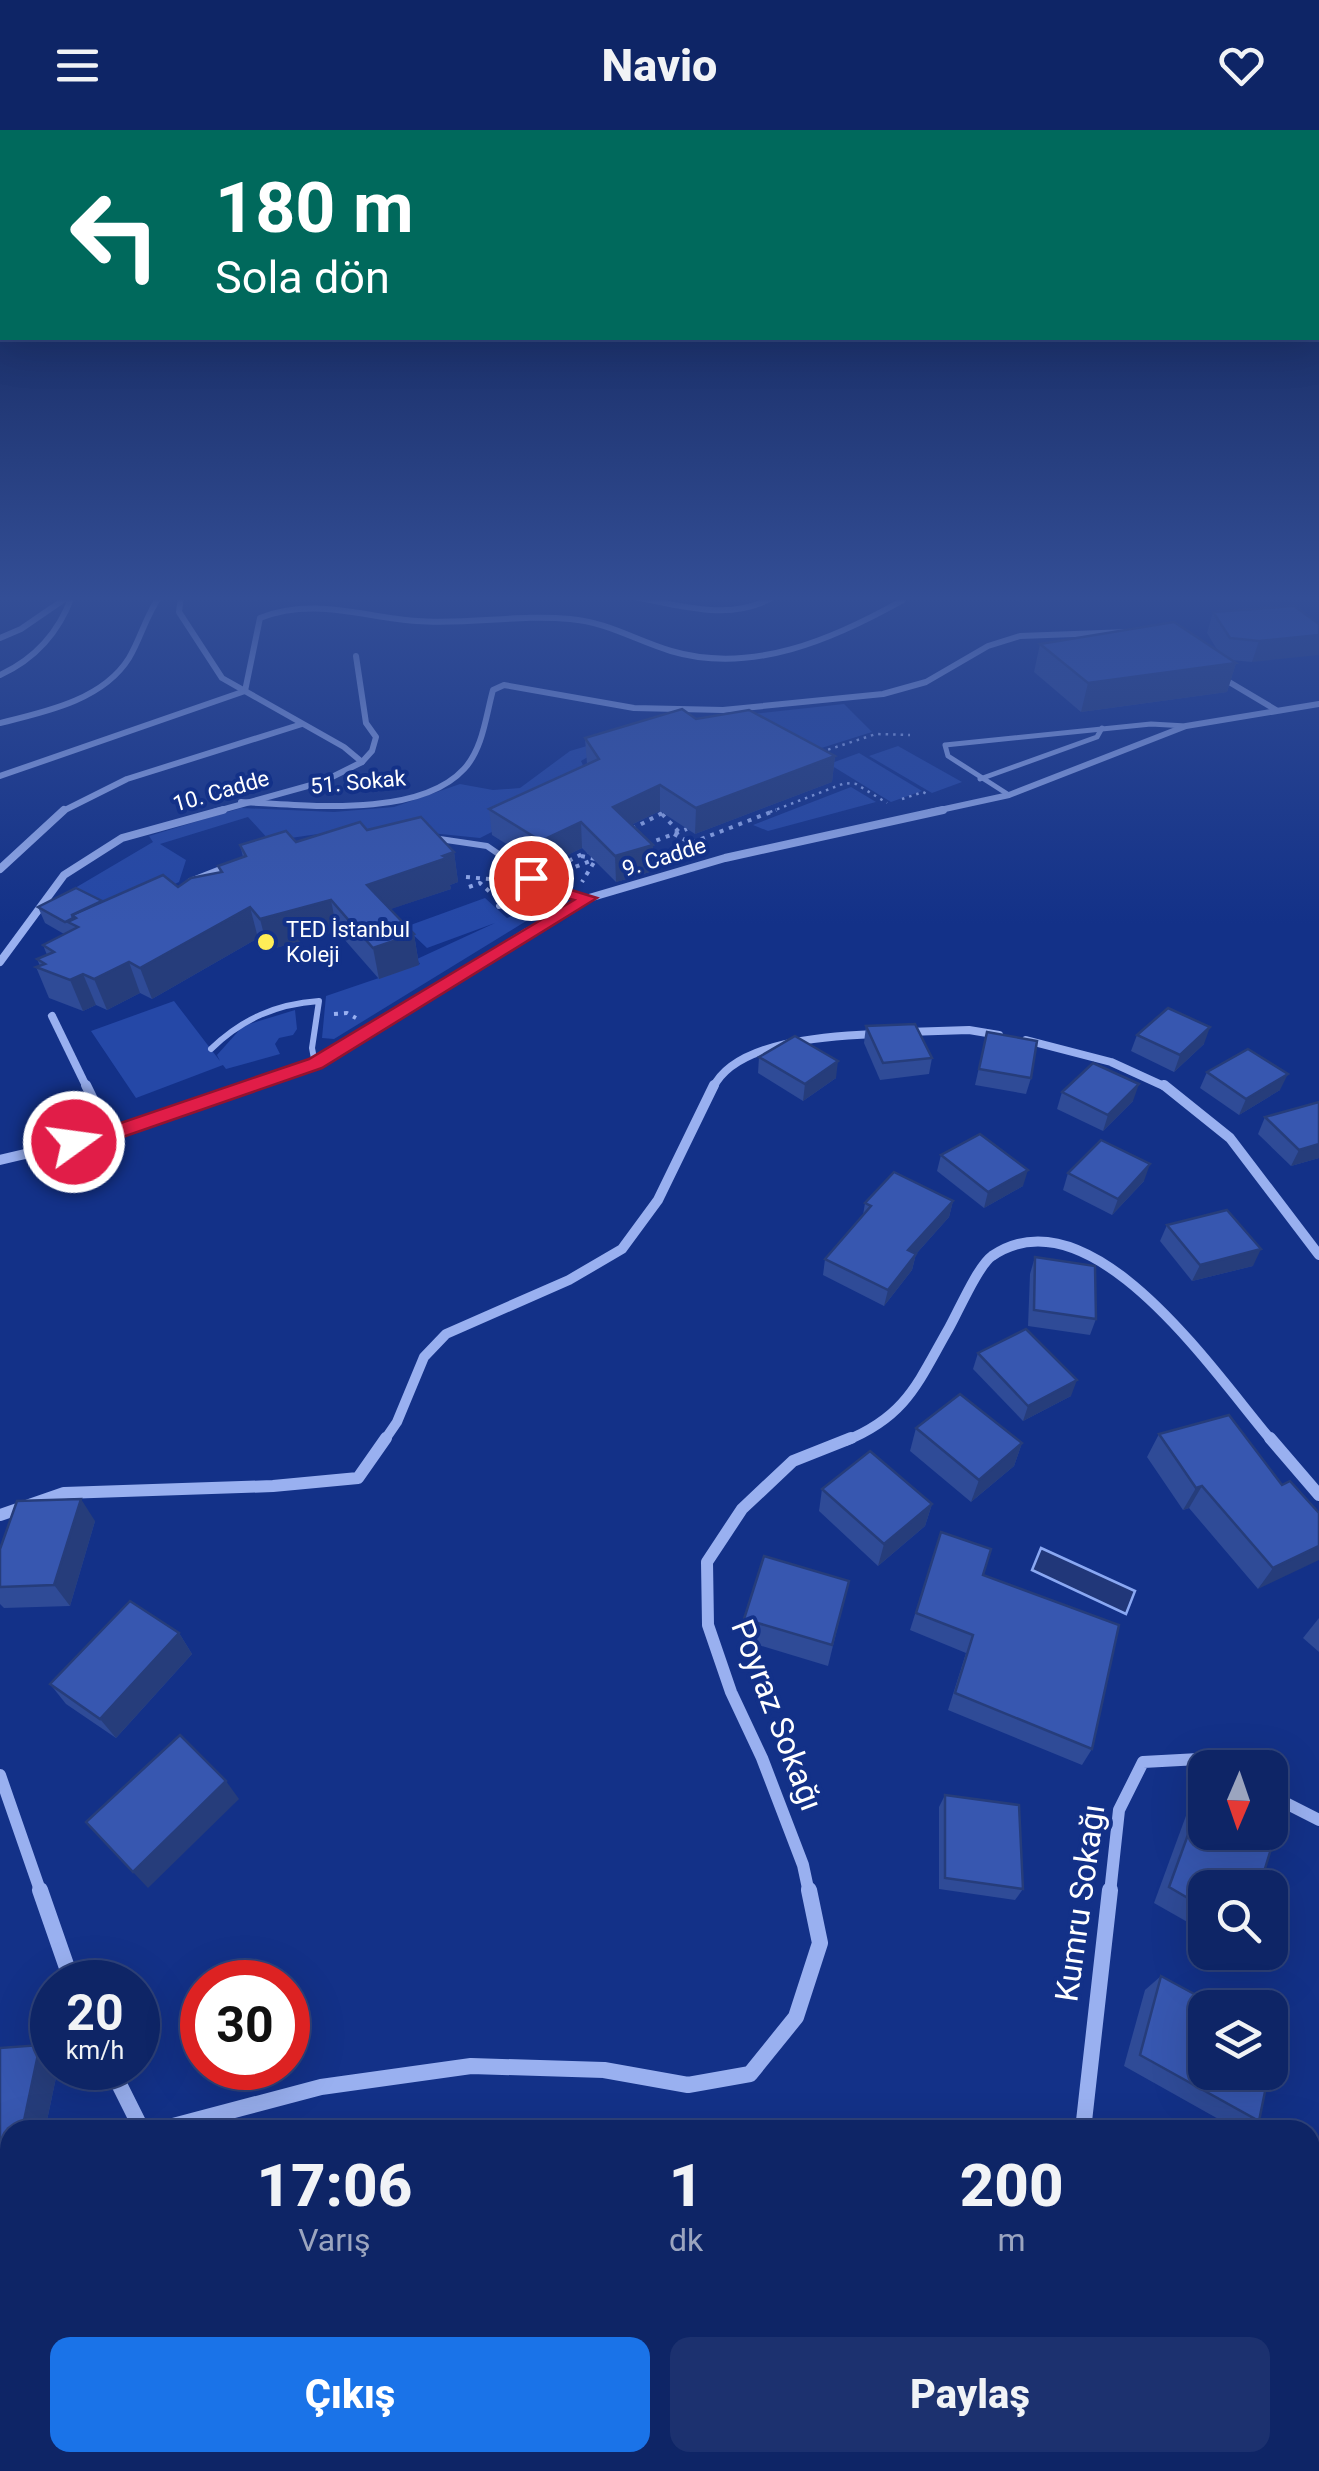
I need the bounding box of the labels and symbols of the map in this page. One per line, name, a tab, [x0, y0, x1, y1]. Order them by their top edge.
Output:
street label: 10. Cadde	[170, 765, 272, 817]
street label: 51. Sokak	[309, 765, 408, 799]
street label: 9. Cadde	[619, 832, 709, 882]
pin	[489, 836, 574, 921]
place label: TED İstanbul Koleji	[286, 917, 410, 967]
marker: TED İstanbul Koleji	[255, 931, 277, 953]
position arrow	[22, 1090, 126, 1194]
street label: Poyraz Sokağı	[723, 1614, 831, 1816]
north arrow	[1188, 1750, 1288, 1850]
street label: Kumru Sokağı	[1047, 1802, 1113, 2004]
speed limit sign: 30	[180, 1960, 310, 2090]

